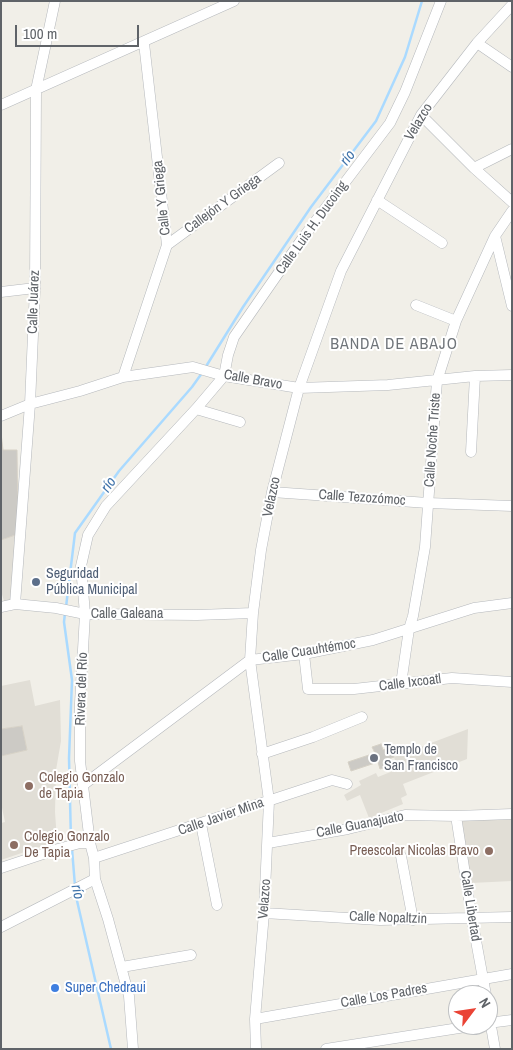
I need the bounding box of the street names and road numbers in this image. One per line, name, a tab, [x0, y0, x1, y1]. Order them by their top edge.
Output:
street label: Velazco	[401, 100, 437, 144]
street label: Calle Y Griega	[150, 160, 174, 236]
street label: Callejón Y Griega	[181, 171, 265, 237]
street label: Calle Luis H. Ducoing	[272, 178, 352, 278]
street label: Calle Juárez	[24, 270, 44, 334]
street label: Calle Bravo	[222, 367, 284, 393]
street label: Calle Noche Triste	[421, 392, 445, 488]
street label: Velazco	[260, 476, 284, 518]
street label: Calle Tezozómoc	[318, 487, 406, 509]
street label: Calle Galeana	[91, 606, 163, 622]
street label: Calle Cuauhtémoc	[261, 635, 357, 667]
street label: Rivera del Río	[72, 652, 92, 726]
street label: Calle Ixcoatl	[378, 671, 442, 695]
street label: Calle Javier Mina	[176, 795, 266, 839]
street label: Calle Guanajuato	[315, 808, 405, 842]
street label: Calle Libertad	[456, 869, 484, 943]
street label: Velazco	[255, 878, 275, 920]
street label: Calle Nopaltzin	[349, 908, 427, 928]
street label: Calle Los Padres	[339, 980, 429, 1012]

